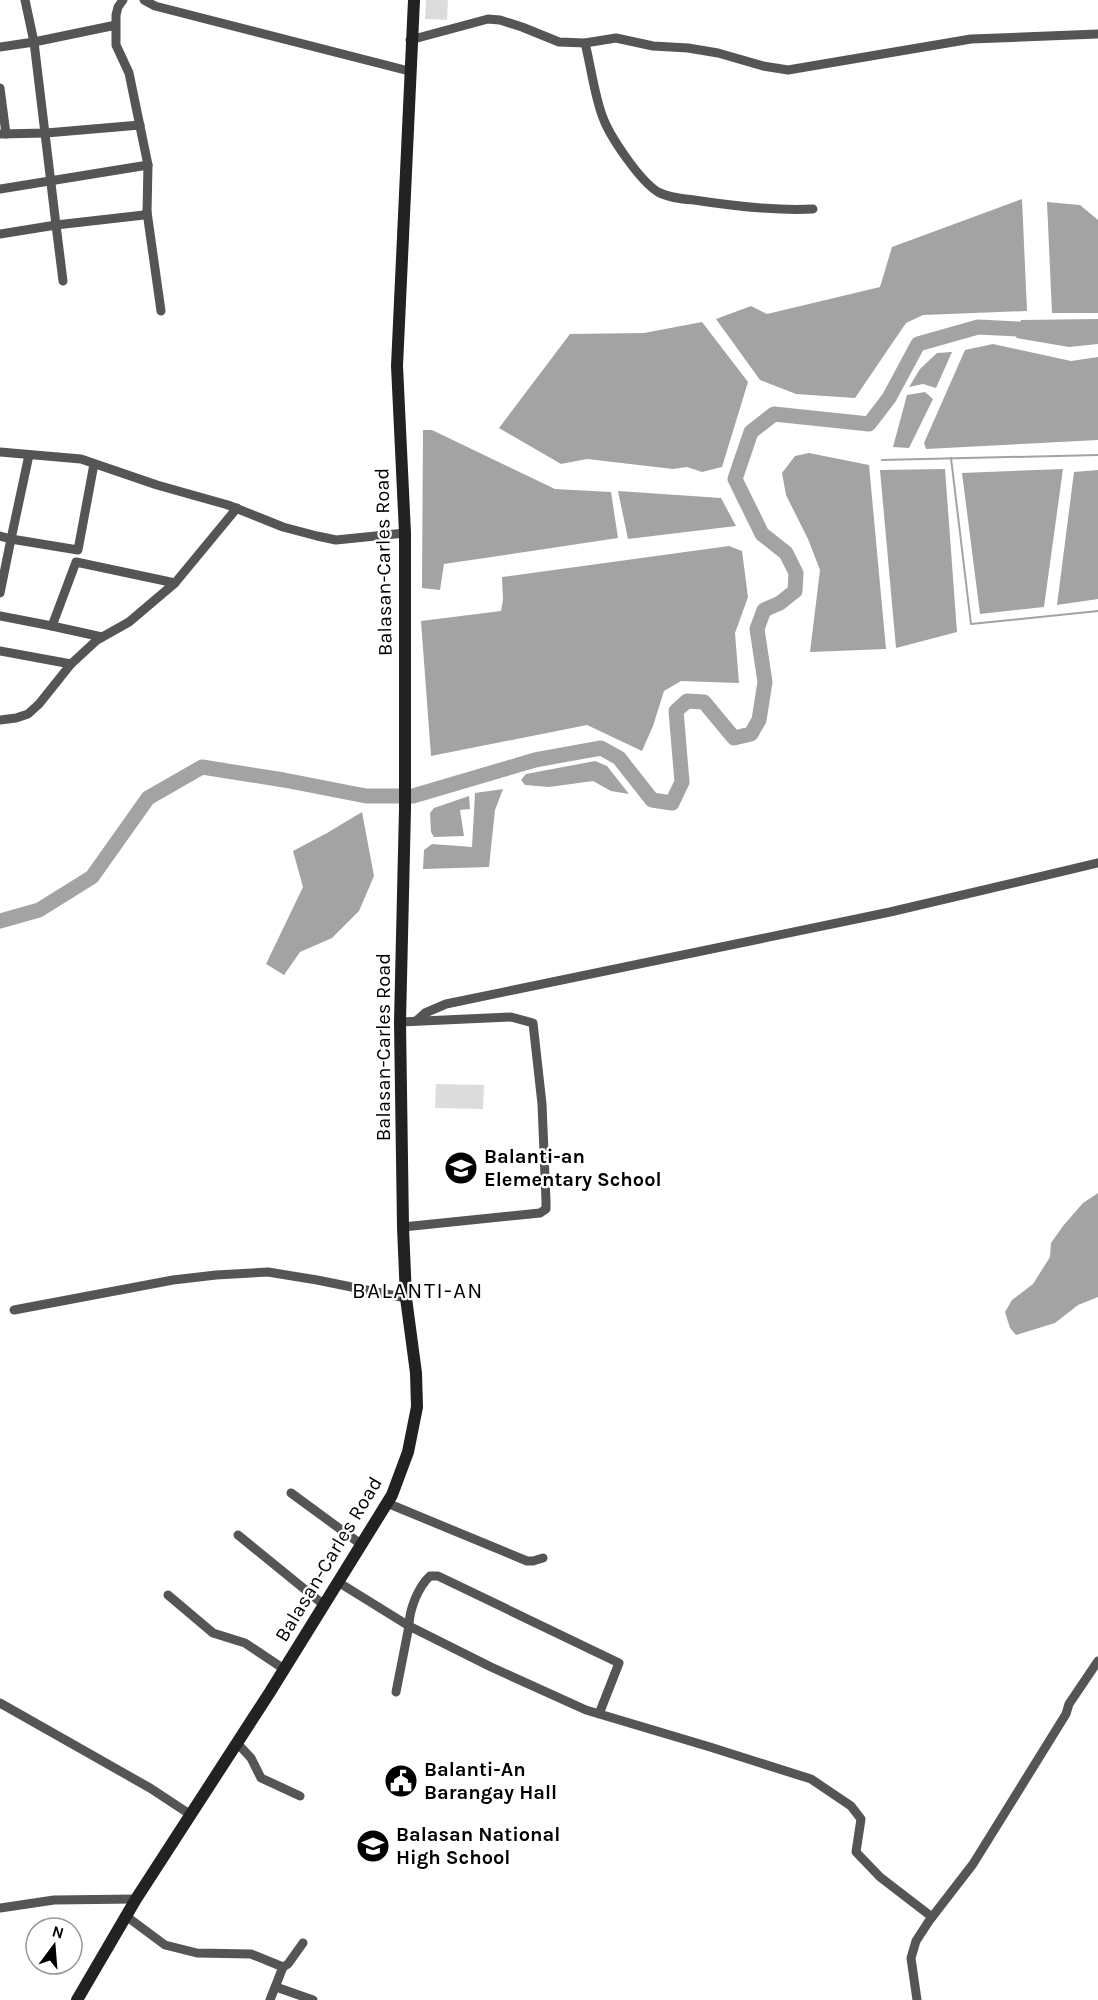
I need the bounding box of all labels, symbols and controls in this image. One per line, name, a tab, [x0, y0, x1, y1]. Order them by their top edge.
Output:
street label: Balasan-Carles Road	[370, 468, 397, 656]
street label: Balasan-Carles Road	[372, 953, 395, 1141]
place label: Balanti-an Elementary School	[484, 1145, 662, 1191]
school or university icon: Balanti-an Elementary School	[443, 1150, 479, 1186]
district label: BALANTI-AN	[352, 1278, 484, 1304]
street label: Balasan-Carles Road	[270, 1473, 387, 1646]
place label: Balanti-An Barangay Hall	[424, 1758, 557, 1804]
public building icon: Balanti-An Barangay Hall	[383, 1763, 419, 1799]
place label: Balasan National High School	[396, 1823, 560, 1869]
school or university icon: Balasan National High School	[355, 1828, 391, 1864]
north arrow	[24, 1916, 84, 1976]
text: N	[50, 1921, 66, 1943]

